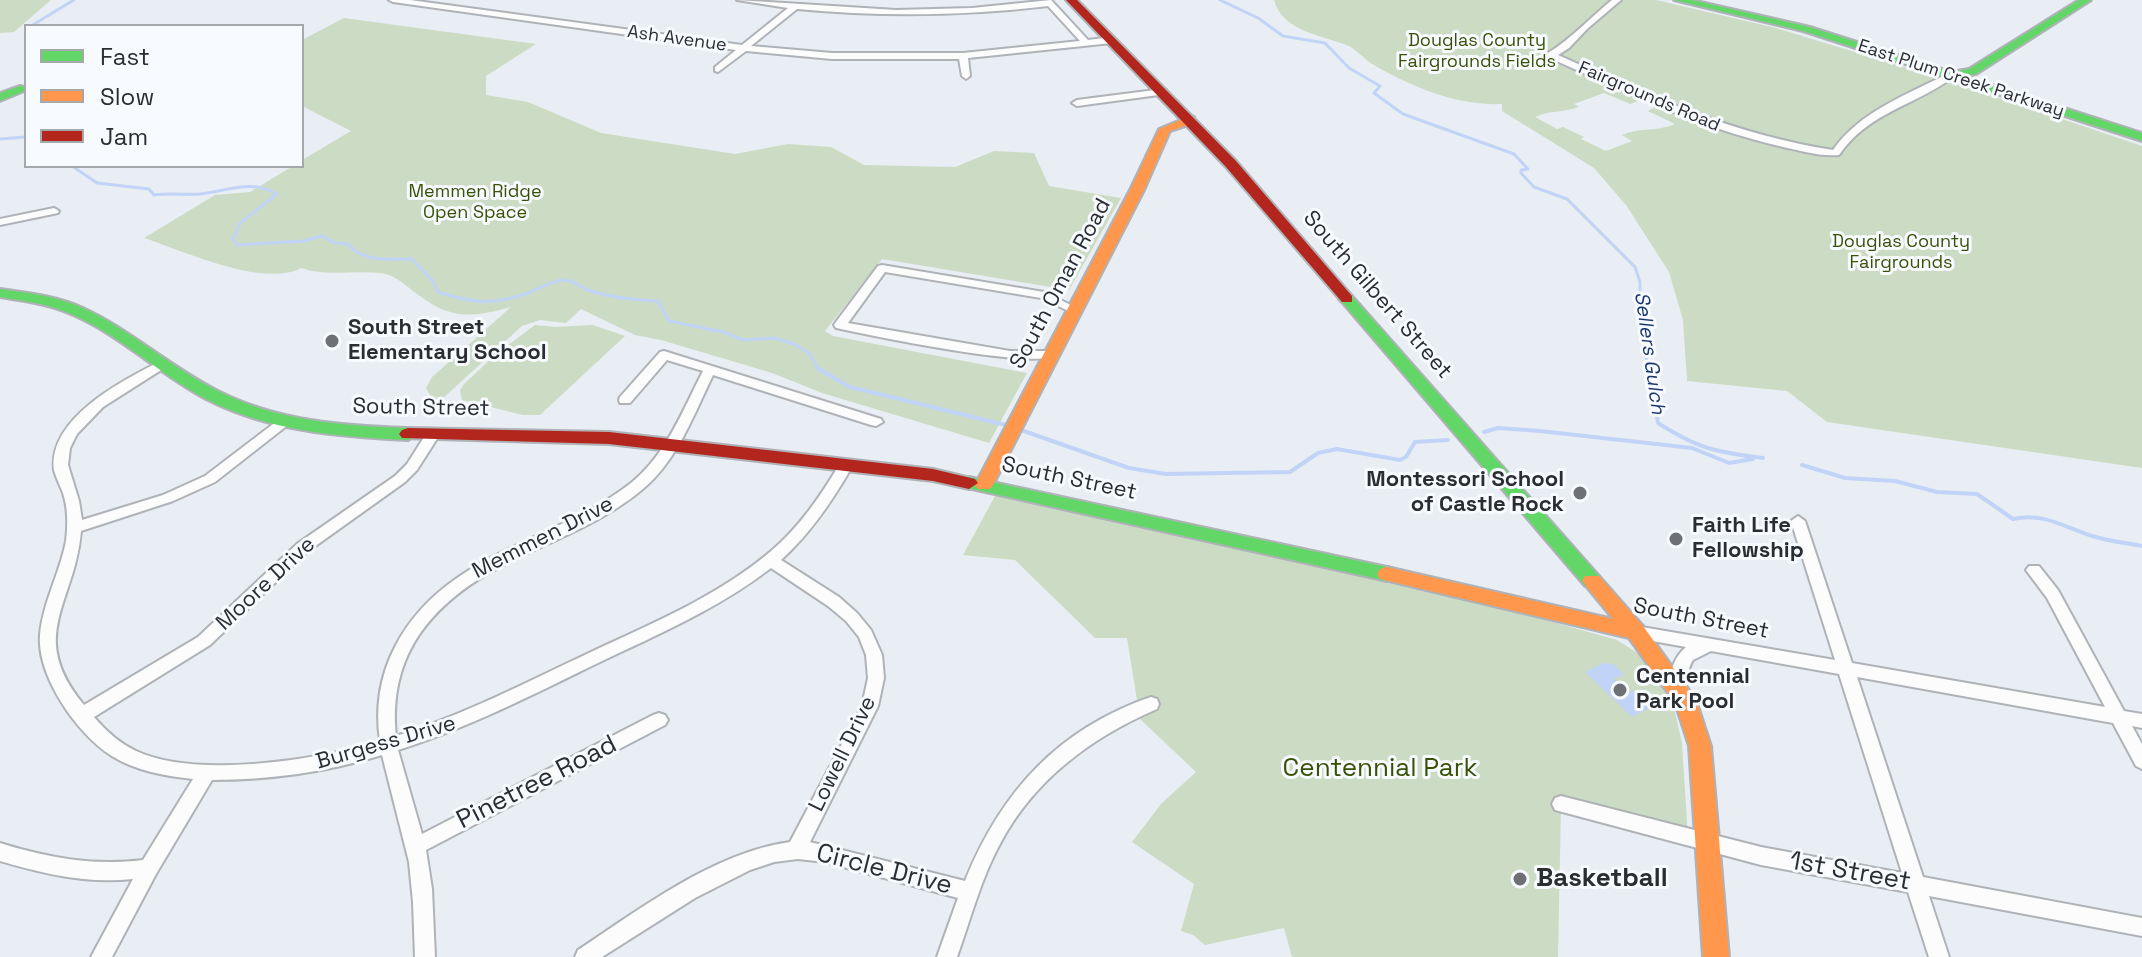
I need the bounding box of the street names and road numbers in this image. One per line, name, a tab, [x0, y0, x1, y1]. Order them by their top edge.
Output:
street label: Ash Avenue	[626, 21, 728, 57]
street label: East Plum Creek Parkway	[1855, 35, 2067, 123]
street label: Fairgrounds Road	[1575, 57, 1723, 137]
street label: South Oman Road	[1005, 194, 1117, 374]
street label: South Gilbert Street	[1297, 206, 1457, 384]
street label: South Street	[352, 394, 490, 422]
street label: South Street	[999, 452, 1139, 506]
street label: Memmen Drive	[468, 491, 618, 585]
street label: Moore Drive	[211, 532, 321, 636]
street label: South Street	[1631, 593, 1771, 645]
street label: Lowell Drive	[804, 692, 882, 816]
street label: Burgess Drive	[313, 710, 459, 776]
street label: Pinetree Road	[452, 729, 622, 837]
street label: Circle Drive	[813, 838, 955, 902]
street label: 1st Street	[1787, 846, 1913, 898]

